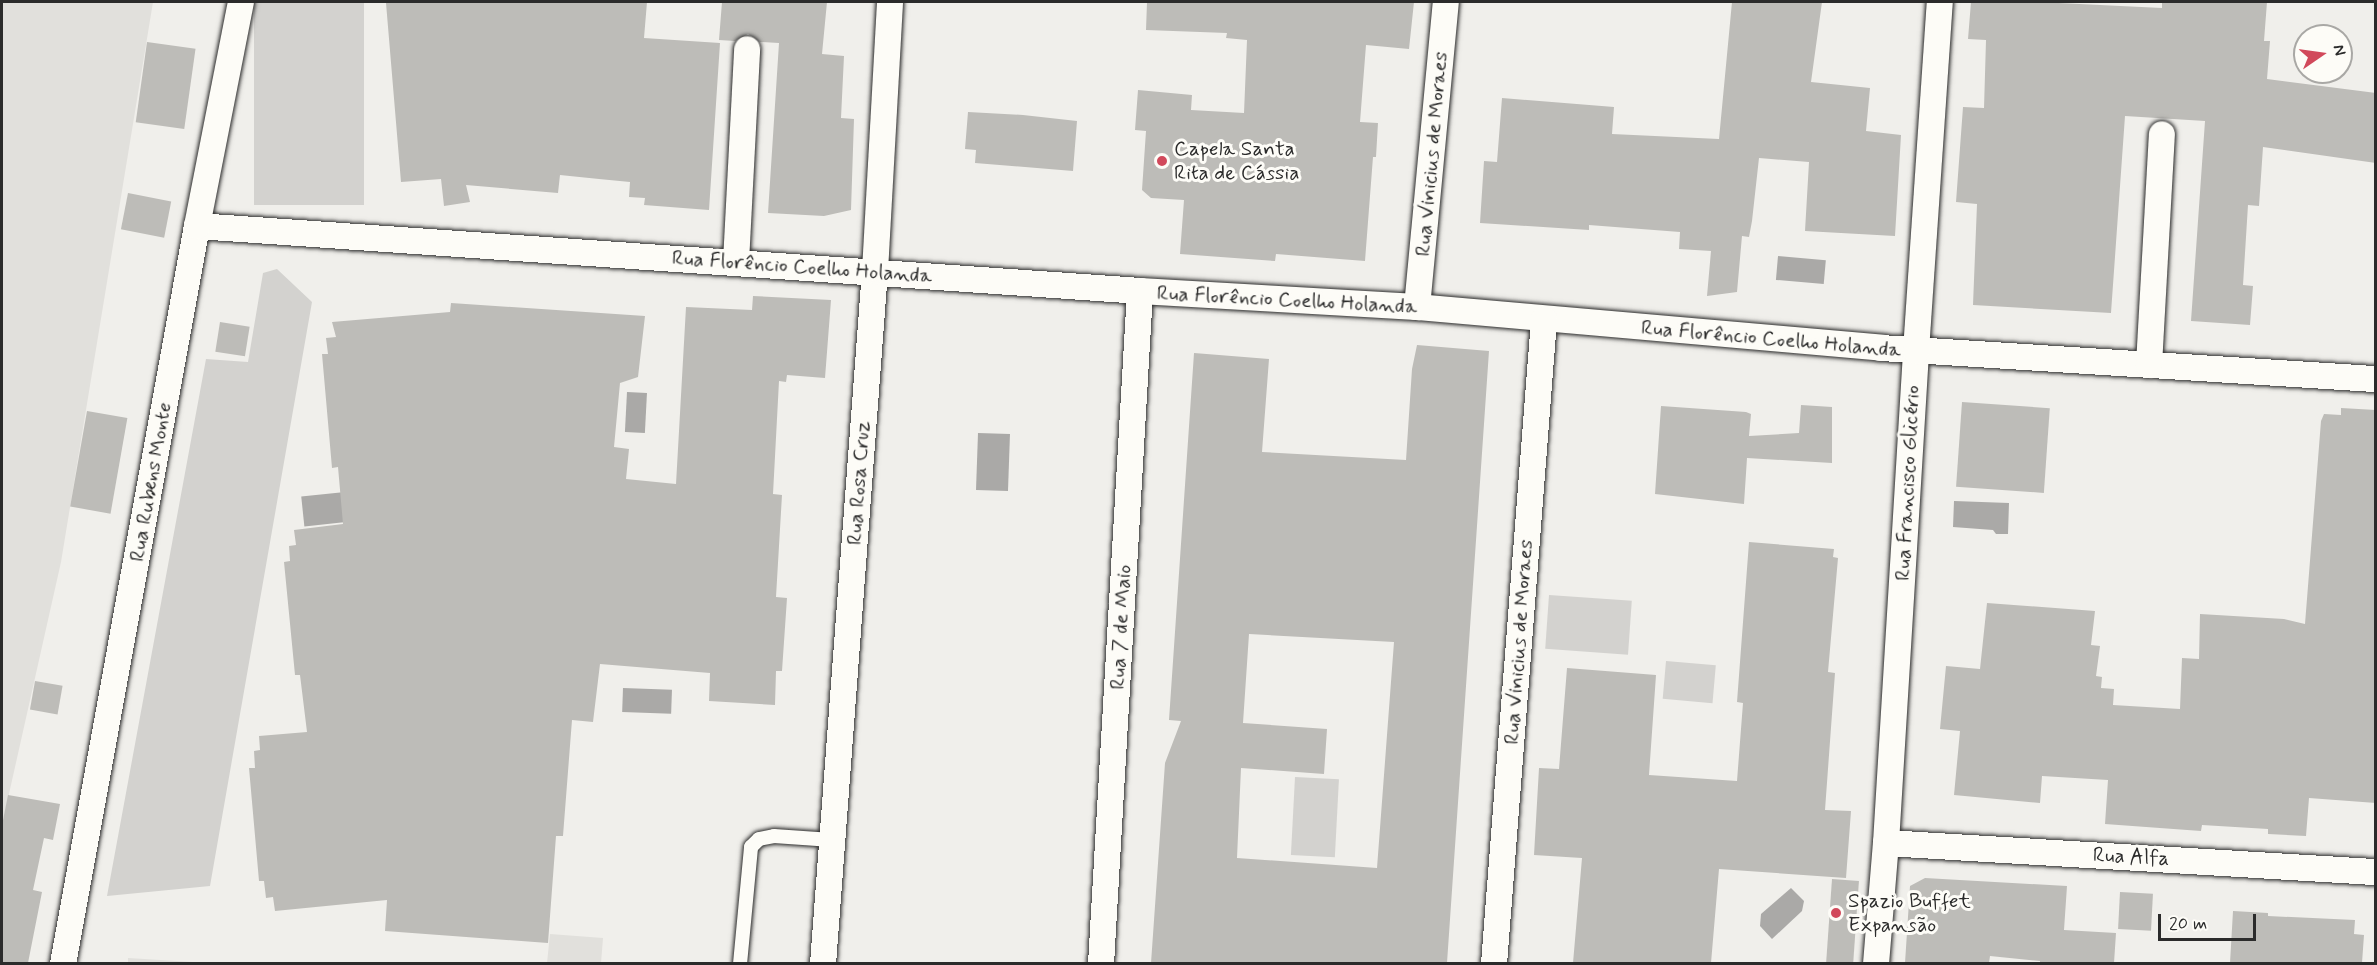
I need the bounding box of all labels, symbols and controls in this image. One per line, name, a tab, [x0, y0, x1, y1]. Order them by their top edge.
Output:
north arrow	[2293, 24, 2353, 84]
text: N	[2328, 43, 2351, 58]
street label: Rua Vinicius de Moraes	[1411, 53, 1453, 255]
place label: Capela Santa Rita de Cássia	[1174, 136, 1299, 186]
marker: Capela Santa Rita de Cássia	[1155, 154, 1169, 168]
street label: Rua Florêncio Coelho Holanda	[671, 245, 933, 289]
street label: Rua Florêncio Coelho Holanda	[1156, 281, 1418, 319]
street label: Rua Florêncio Coelho Holanda	[1640, 315, 1902, 363]
street label: Rua Francisco Glicério	[1890, 385, 1926, 581]
street label: Rua Rubens Monte	[124, 399, 178, 565]
street label: Rua Rosa Cruz	[842, 418, 876, 548]
street label: Rua Vinicius de Moraes	[1499, 541, 1539, 743]
street label: Rua 7 de Maio	[1105, 564, 1137, 690]
street label: Rua Alfa	[2092, 842, 2170, 872]
place label: Spazio Buffet Expansão	[1848, 888, 1971, 938]
scale bar	[2161, 902, 2258, 940]
marker: Spazio Buffet Expansão	[1829, 906, 1843, 920]
text: 20 m	[2169, 912, 2207, 936]

